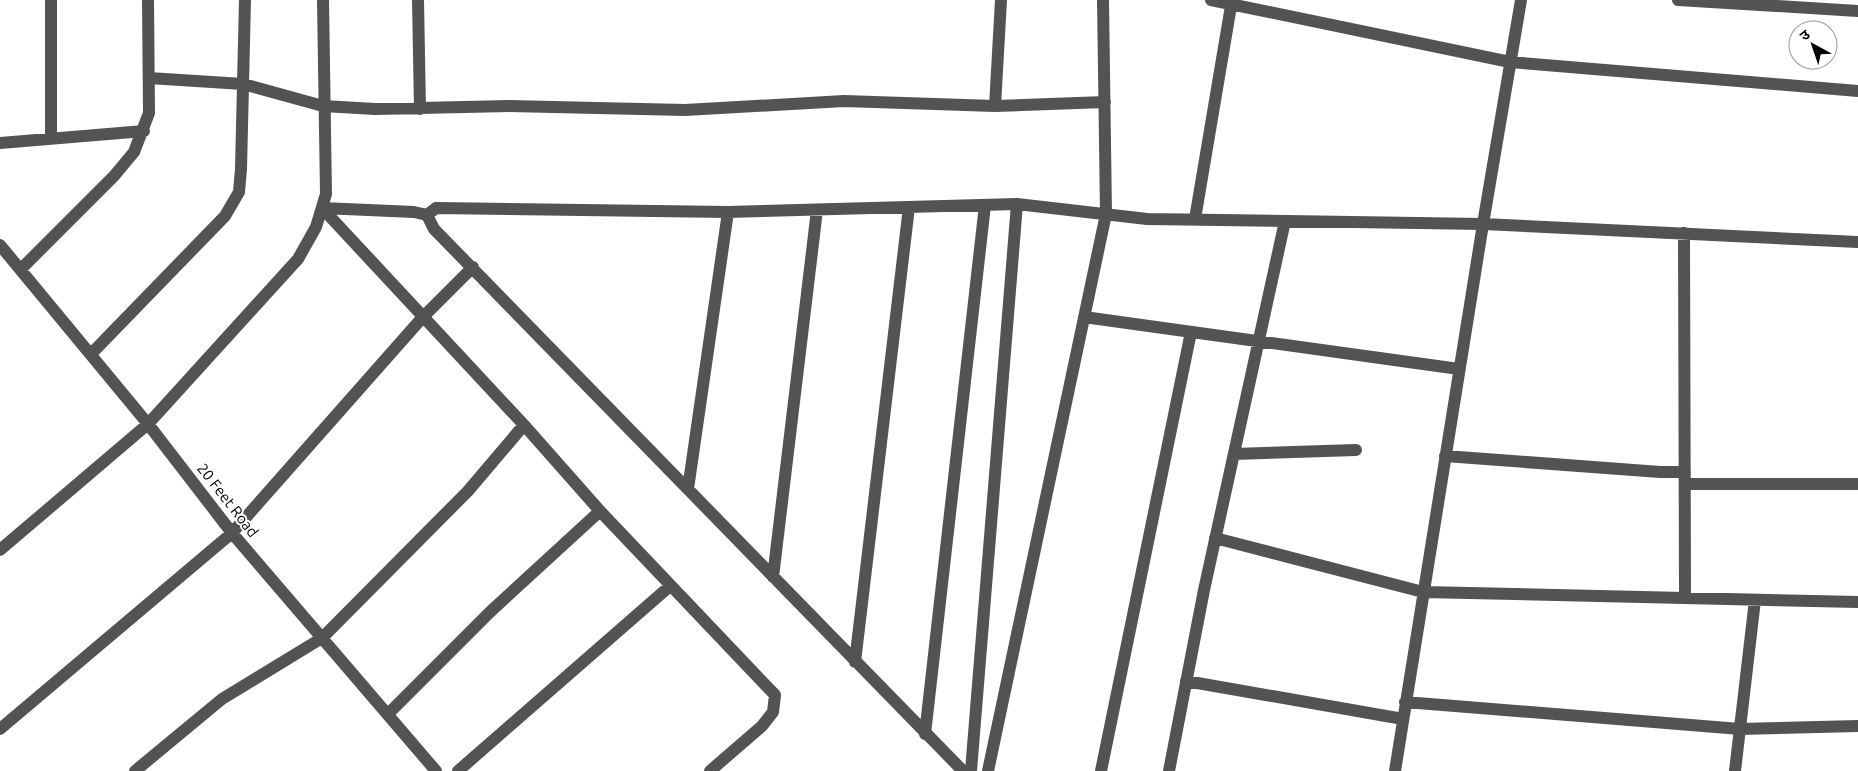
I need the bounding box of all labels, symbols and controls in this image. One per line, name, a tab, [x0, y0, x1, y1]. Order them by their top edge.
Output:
north arrow	[1788, 20, 1838, 70]
text: उ	[1796, 26, 1814, 44]
street label: 20 Feet Road	[194, 460, 262, 540]

